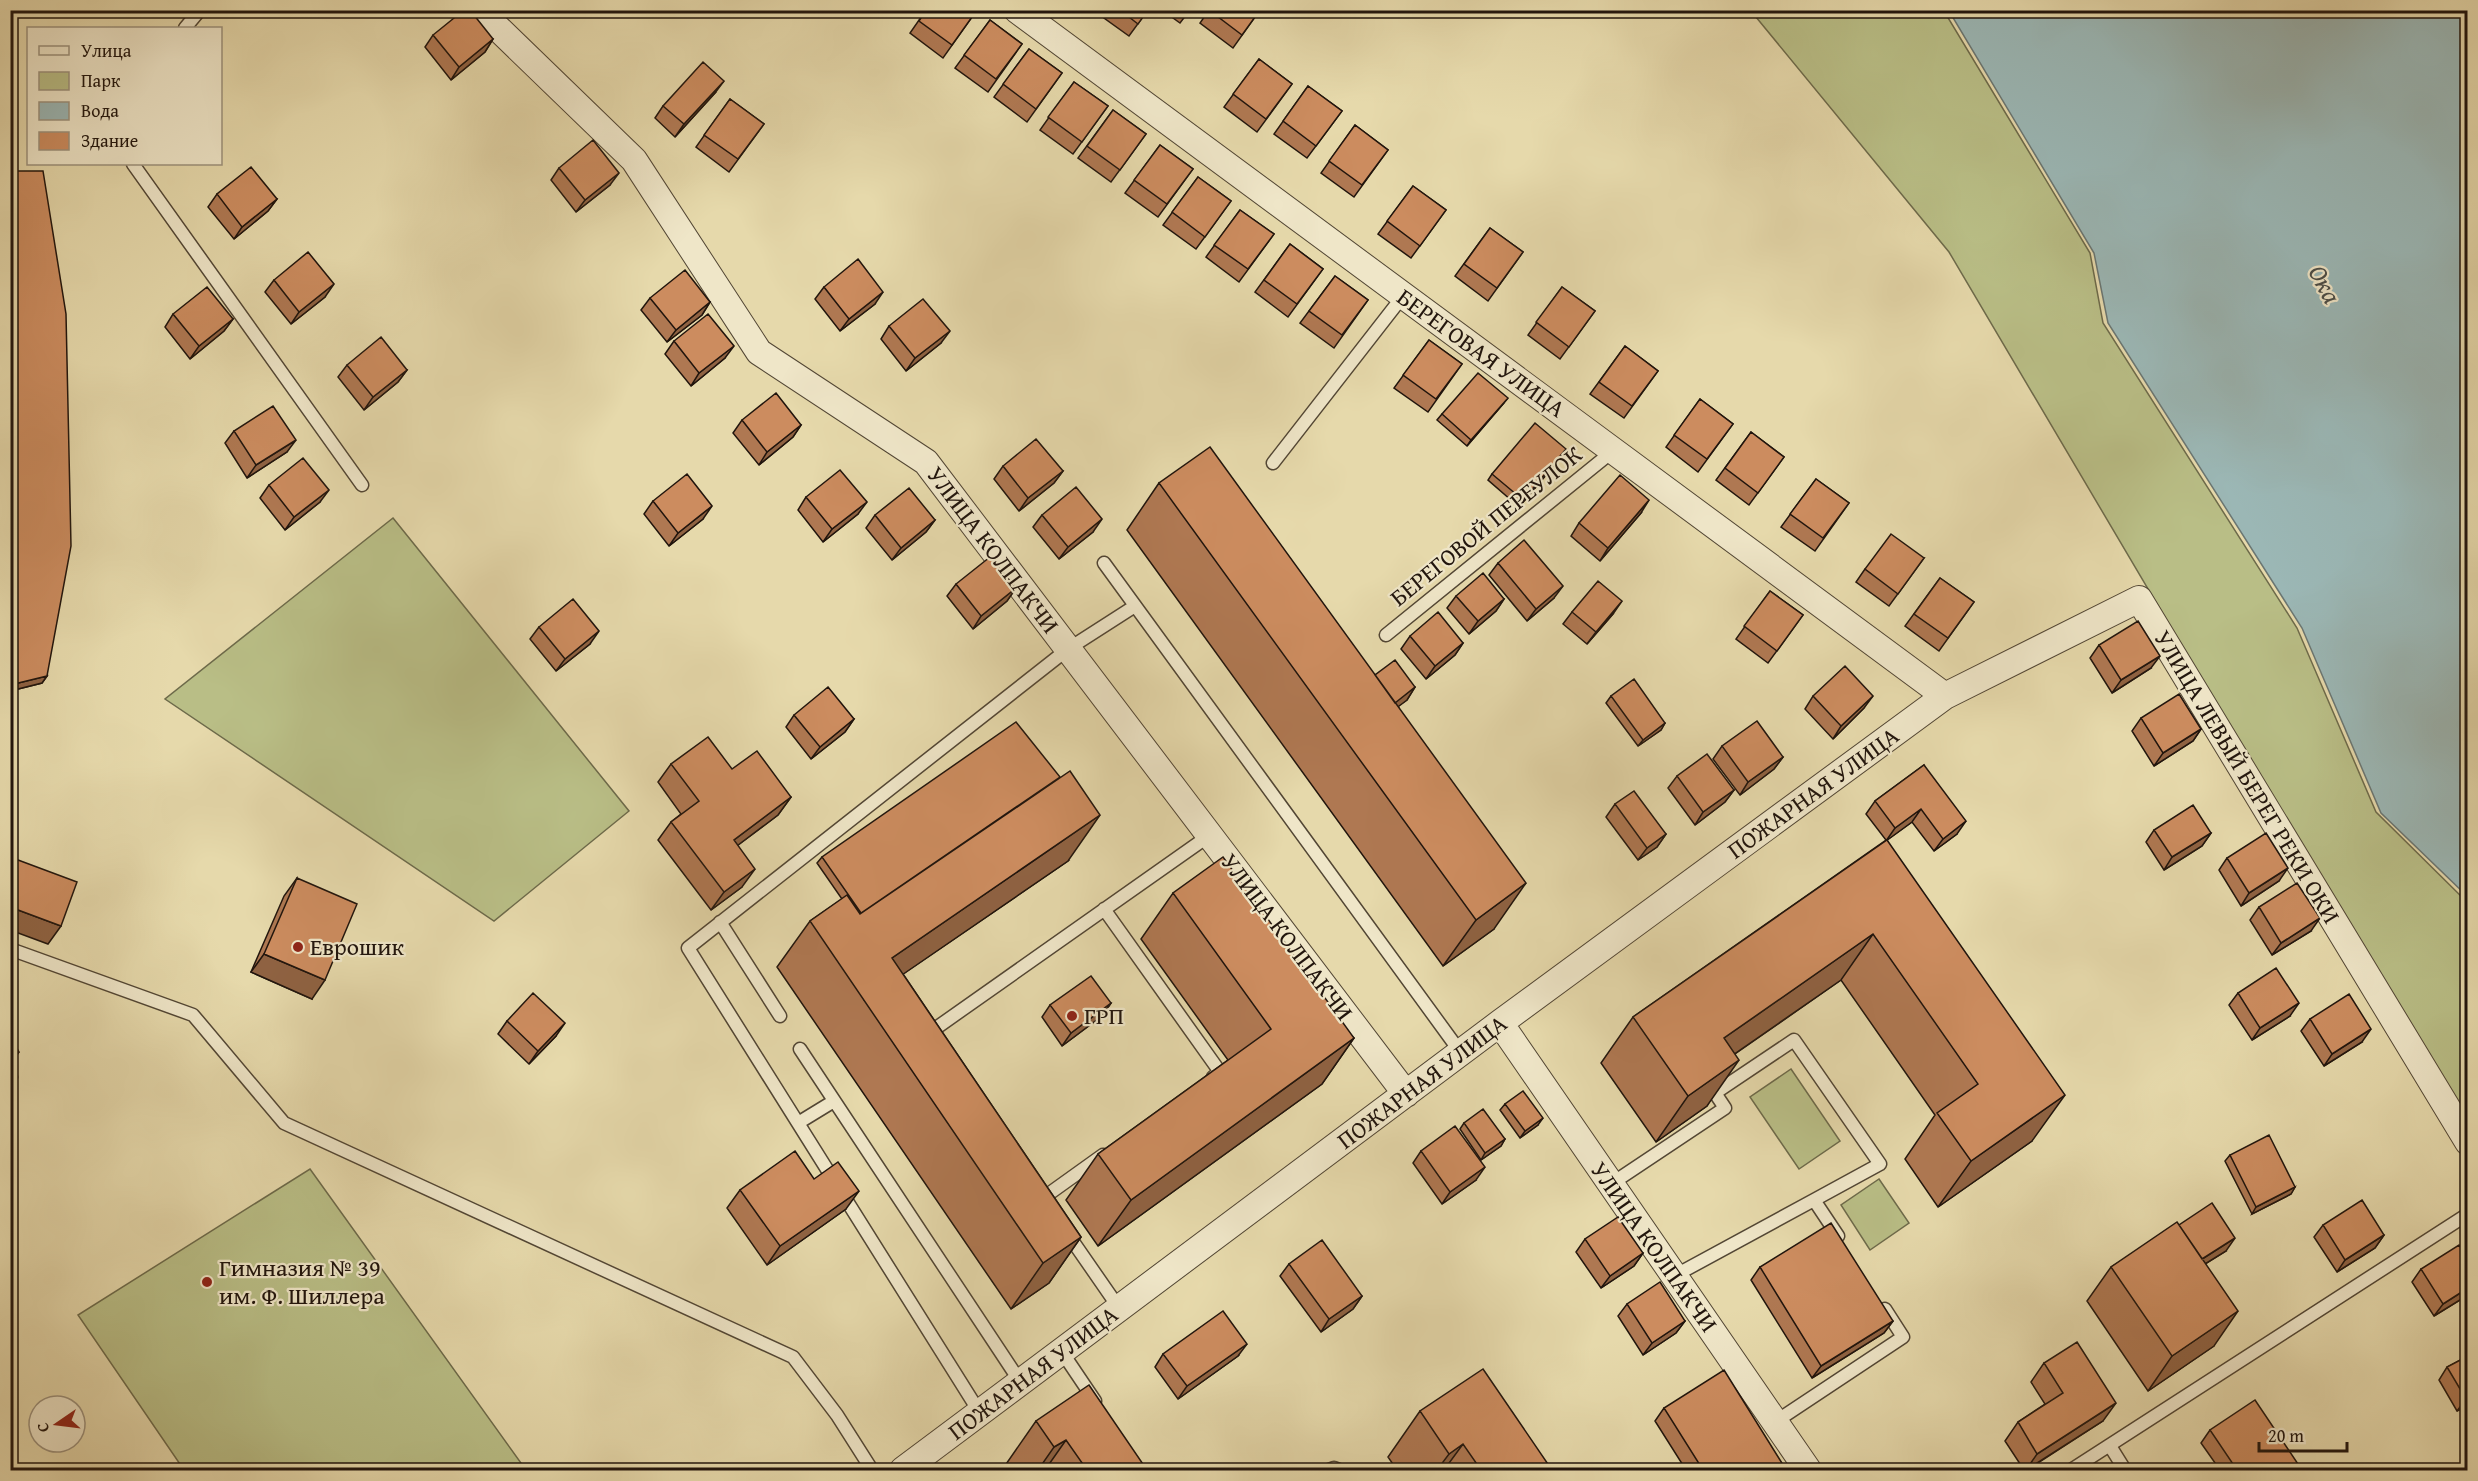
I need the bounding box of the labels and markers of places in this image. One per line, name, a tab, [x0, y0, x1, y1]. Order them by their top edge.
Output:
place label: Еврошик	[310, 929, 404, 964]
marker: Еврошик	[291, 940, 305, 954]
place label: ГРП	[1084, 998, 1124, 1033]
marker: ГРП	[1065, 1009, 1079, 1023]
place label: Гимназия № 39 им. Ф. Шиллера	[219, 1250, 385, 1313]
marker: Гимназия № 39 им. Ф. Шиллера	[200, 1275, 214, 1289]

